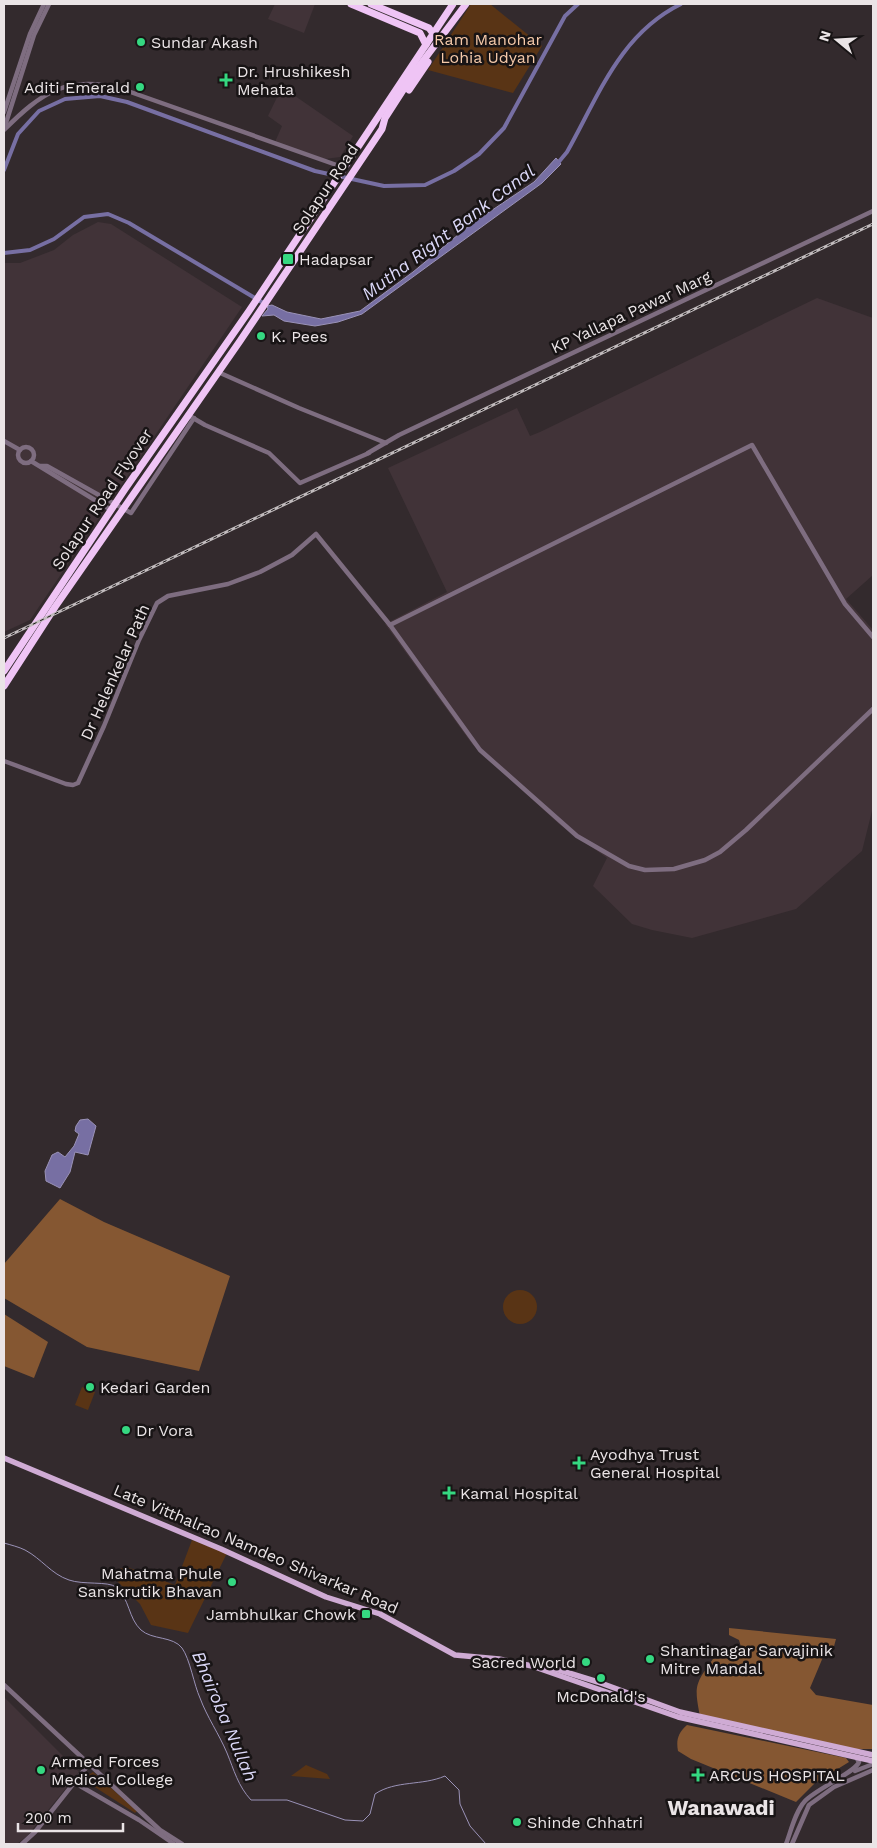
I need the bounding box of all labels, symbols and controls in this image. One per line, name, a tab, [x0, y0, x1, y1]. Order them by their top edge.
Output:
north arrow	[812, 15, 862, 65]
text: N	[815, 29, 834, 43]
park label: Ram Manohar Lohia Udyan	[434, 30, 542, 67]
place label: Sundar Akash	[151, 33, 258, 52]
marker: Sundar Akash	[135, 36, 147, 48]
place label: Dr. Hrushikesh Mehata	[237, 62, 350, 99]
marker: Dr. Hrushikesh Mehata	[219, 73, 233, 87]
place label: Aditi Emerald	[24, 78, 130, 97]
marker: Aditi Emerald	[134, 81, 146, 93]
street label: Solapur Road	[288, 140, 362, 238]
water label: Mutha Right Bank Canal	[357, 160, 539, 304]
place label: Hadapsar	[299, 250, 373, 269]
marker: Hadapsar	[281, 252, 295, 266]
street label: KP Yallapa Pawar Marg	[548, 266, 714, 357]
place label: K. Pees	[271, 327, 328, 346]
marker: K. Pees	[255, 330, 267, 342]
street label: Solapur Road Flyover	[48, 424, 157, 573]
street label: Dr Helenkelar Path	[76, 601, 154, 743]
place label: Kedari Garden	[100, 1378, 210, 1397]
marker: Kedari Garden	[84, 1381, 96, 1393]
place label: Dr Vora	[136, 1421, 193, 1440]
marker: Dr Vora	[120, 1424, 132, 1436]
place label: Ayodhya Trust General Hospital	[590, 1445, 720, 1482]
marker: Ayodhya Trust General Hospital	[572, 1456, 586, 1470]
street label: Late Vitthalrao Namdeo Shivarkar Road	[111, 1480, 401, 1618]
place label: Kamal Hospital	[460, 1484, 578, 1503]
marker: Kamal Hospital	[442, 1486, 456, 1500]
place label: Mahatma Phule Sanskrutik Bhavan	[78, 1564, 222, 1601]
marker: Mahatma Phule Sanskrutik Bhavan	[226, 1576, 238, 1588]
place label: Jambhulkar Chowk	[206, 1605, 356, 1624]
marker: Jambhulkar Chowk	[360, 1608, 372, 1620]
place label: Shantinagar Sarvajinik Mitre Mandal	[660, 1641, 833, 1678]
water label: Bhairoba Nullah	[188, 1647, 262, 1785]
place label: Sacred World	[471, 1653, 576, 1672]
marker: Shantinagar Sarvajinik Mitre Mandal	[644, 1653, 656, 1665]
marker: Sacred World	[580, 1656, 592, 1668]
marker: McDonald's	[595, 1672, 607, 1684]
place label: McDonald's	[556, 1687, 646, 1706]
place label: Armed Forces Medical College	[51, 1752, 173, 1789]
marker: Armed Forces Medical College	[35, 1764, 47, 1776]
place label: ARCUS HOSPITAL	[709, 1766, 845, 1785]
marker: ARCUS HOSPITAL	[691, 1768, 705, 1782]
district label: Wanawadi	[667, 1795, 775, 1820]
scale bar	[18, 1800, 122, 1832]
text: 200 m	[25, 1809, 72, 1827]
place label: Shinde Chhatri	[527, 1813, 643, 1832]
marker: Shinde Chhatri	[511, 1816, 523, 1828]

